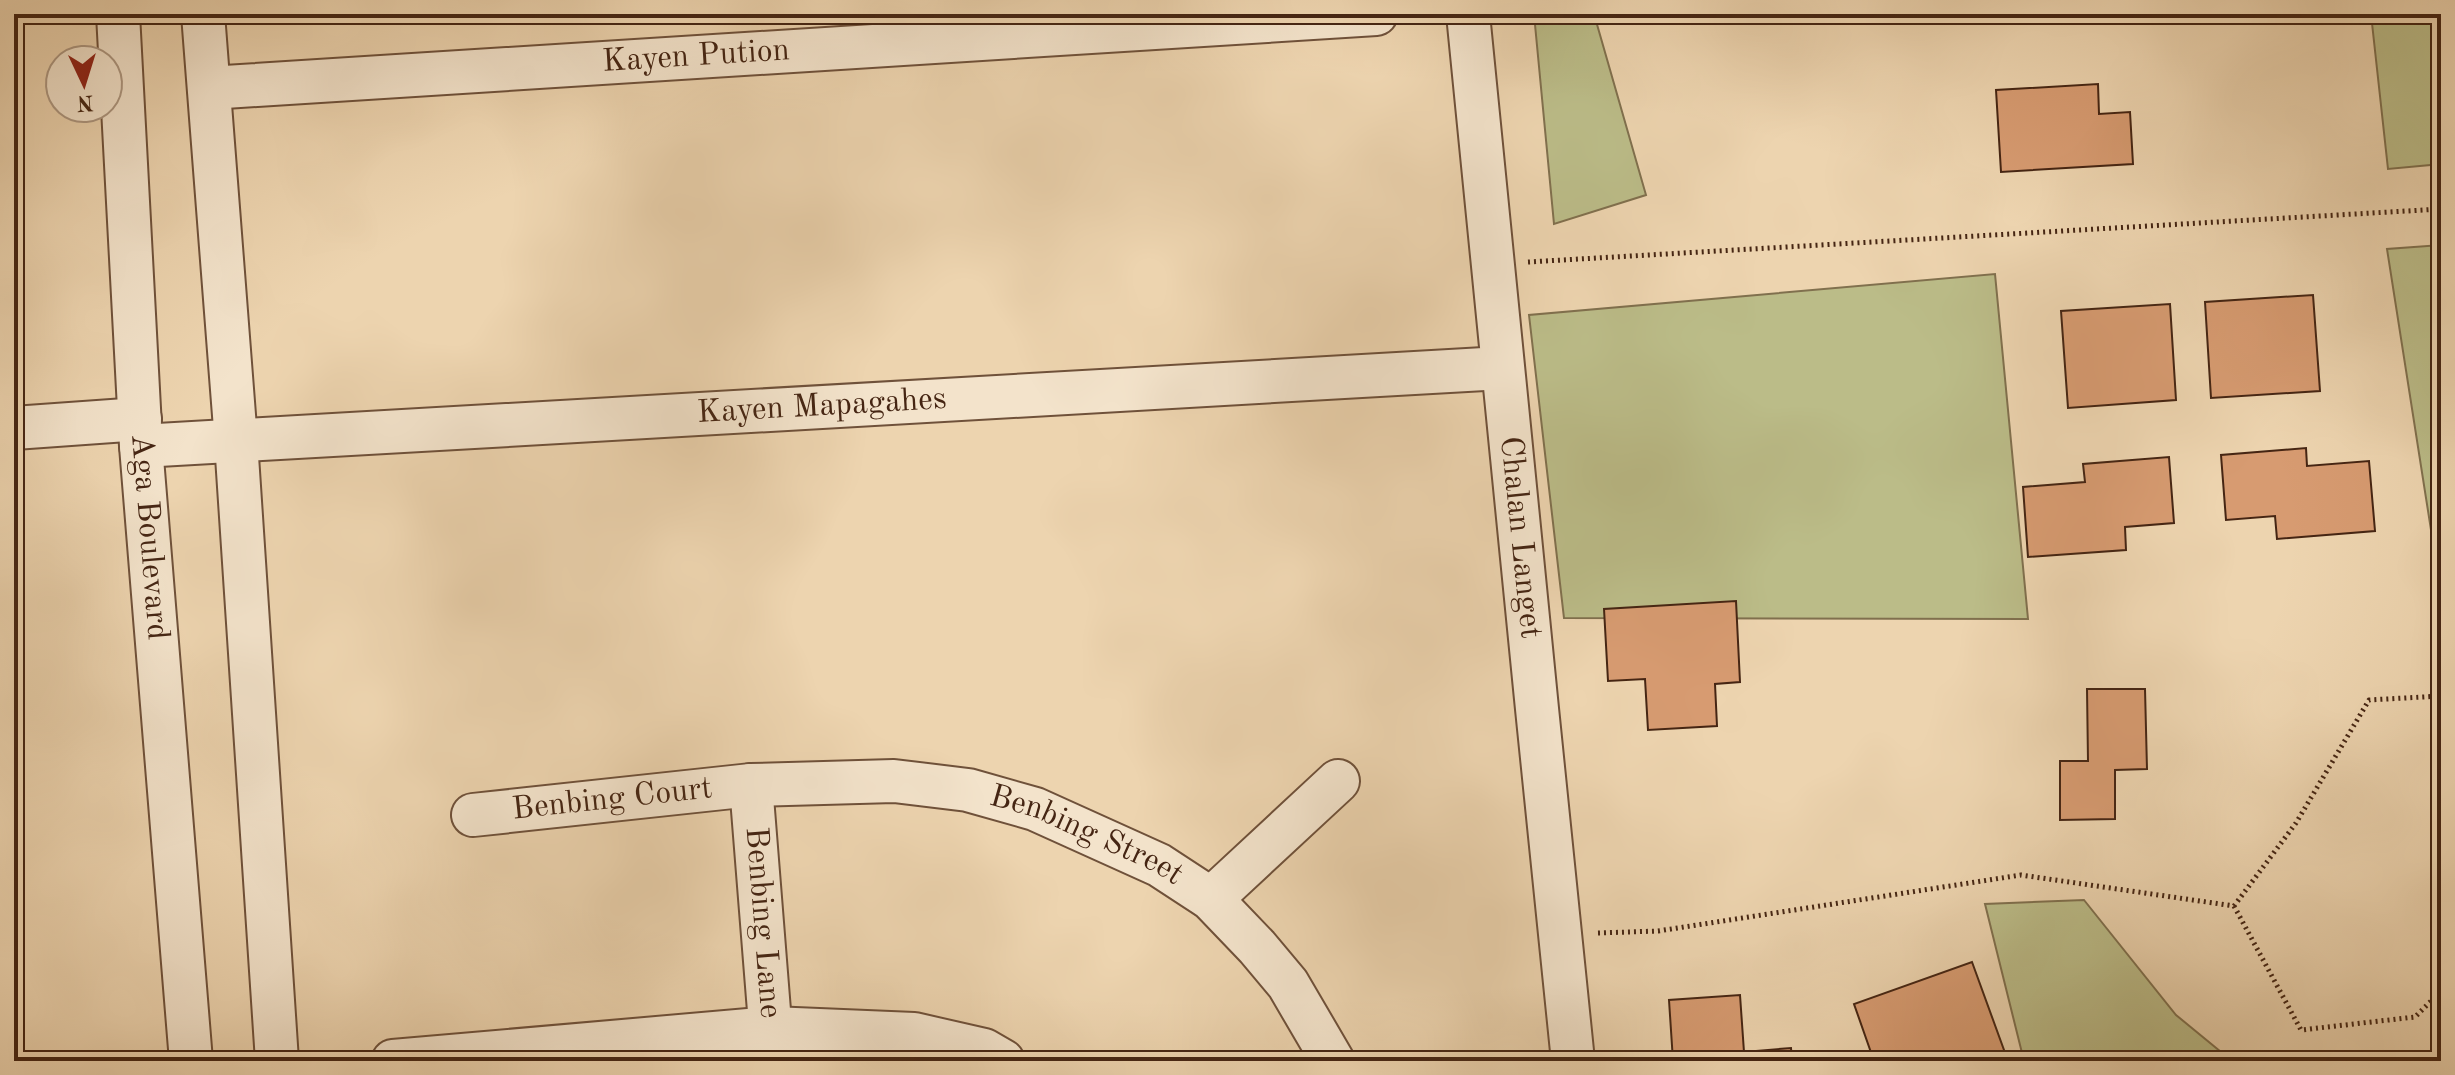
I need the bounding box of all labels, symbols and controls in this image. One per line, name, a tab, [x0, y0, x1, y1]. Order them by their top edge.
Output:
street label: Kayen Pution	[601, 35, 791, 79]
north arrow	[44, 44, 124, 124]
text: N	[76, 90, 94, 114]
street label: Kayen Mapagahes	[696, 384, 948, 430]
street label: Aga Boulevard	[124, 433, 173, 641]
street label: Chalan Langet	[1493, 435, 1546, 640]
street label: Benbing Court	[510, 773, 714, 827]
street label: Benbing Street	[986, 781, 1189, 892]
street label: Benbing Lane	[738, 826, 786, 1020]

